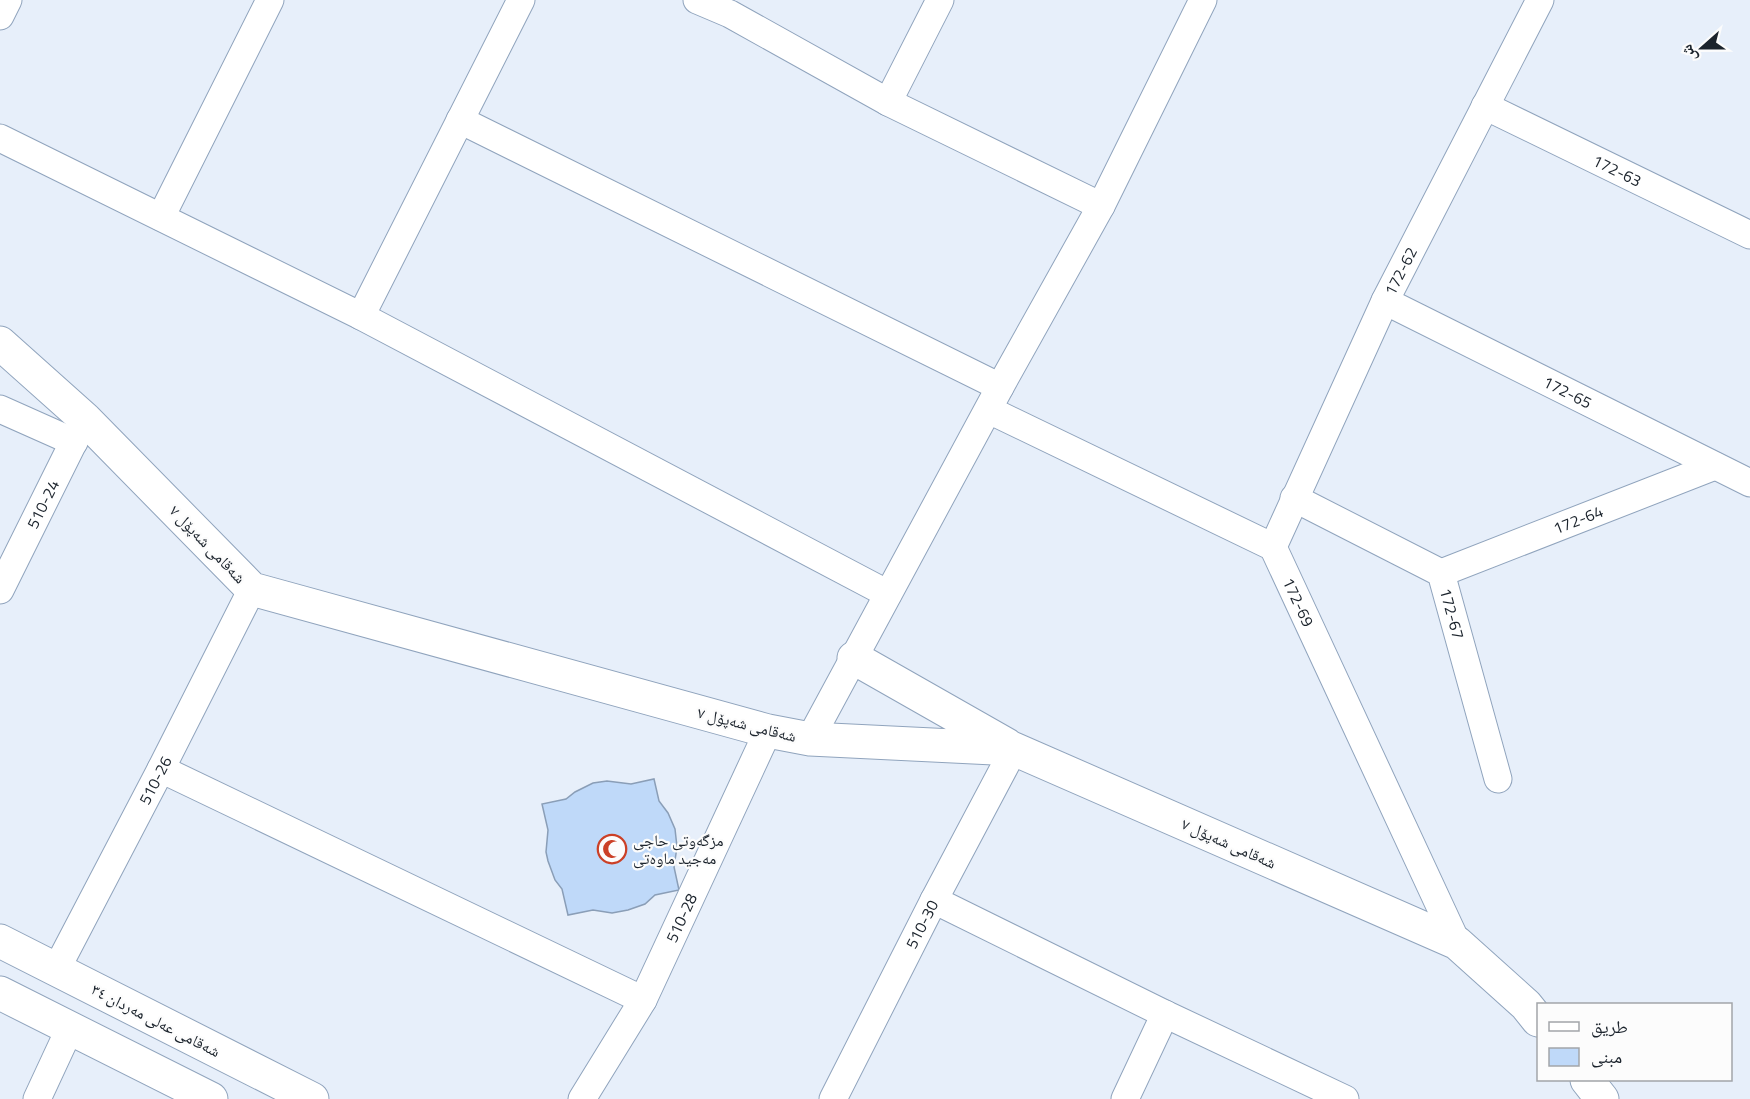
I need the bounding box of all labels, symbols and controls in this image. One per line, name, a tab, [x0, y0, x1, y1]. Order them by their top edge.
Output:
north arrow	[1672, 18, 1732, 78]
text: ش	[1674, 41, 1702, 66]
street label: 172-63	[1589, 148, 1646, 192]
street label: 172-62	[1378, 242, 1423, 300]
street label: 172-65	[1539, 370, 1596, 414]
street label: 510-24	[20, 475, 65, 533]
street label: شەقامی شەپۆل ٧	[164, 499, 252, 589]
street label: 172-64	[1549, 499, 1606, 540]
street label: 172-69	[1277, 573, 1320, 631]
street label: 172-67	[1434, 585, 1471, 642]
street label: شەقامی شەپۆل ٧	[695, 700, 799, 748]
street label: 510-26	[132, 752, 178, 809]
street label: شەقامی شەپۆل ٧	[1178, 811, 1280, 875]
place label: مزگەوتی حاجی مەجید ماوەتی	[633, 828, 724, 870]
mosque icon: مزگەوتی حاجی مەجید ماوەتی	[596, 833, 628, 865]
street label: 510-28	[659, 889, 703, 946]
street label: 510-30	[899, 896, 944, 953]
street label: شەقامی عەلی مەردان ٣٤	[87, 977, 225, 1063]
legend	[1537, 1003, 1732, 1081]
text: طريق	[1591, 1013, 1628, 1040]
text: مبنى	[1591, 1043, 1622, 1070]

